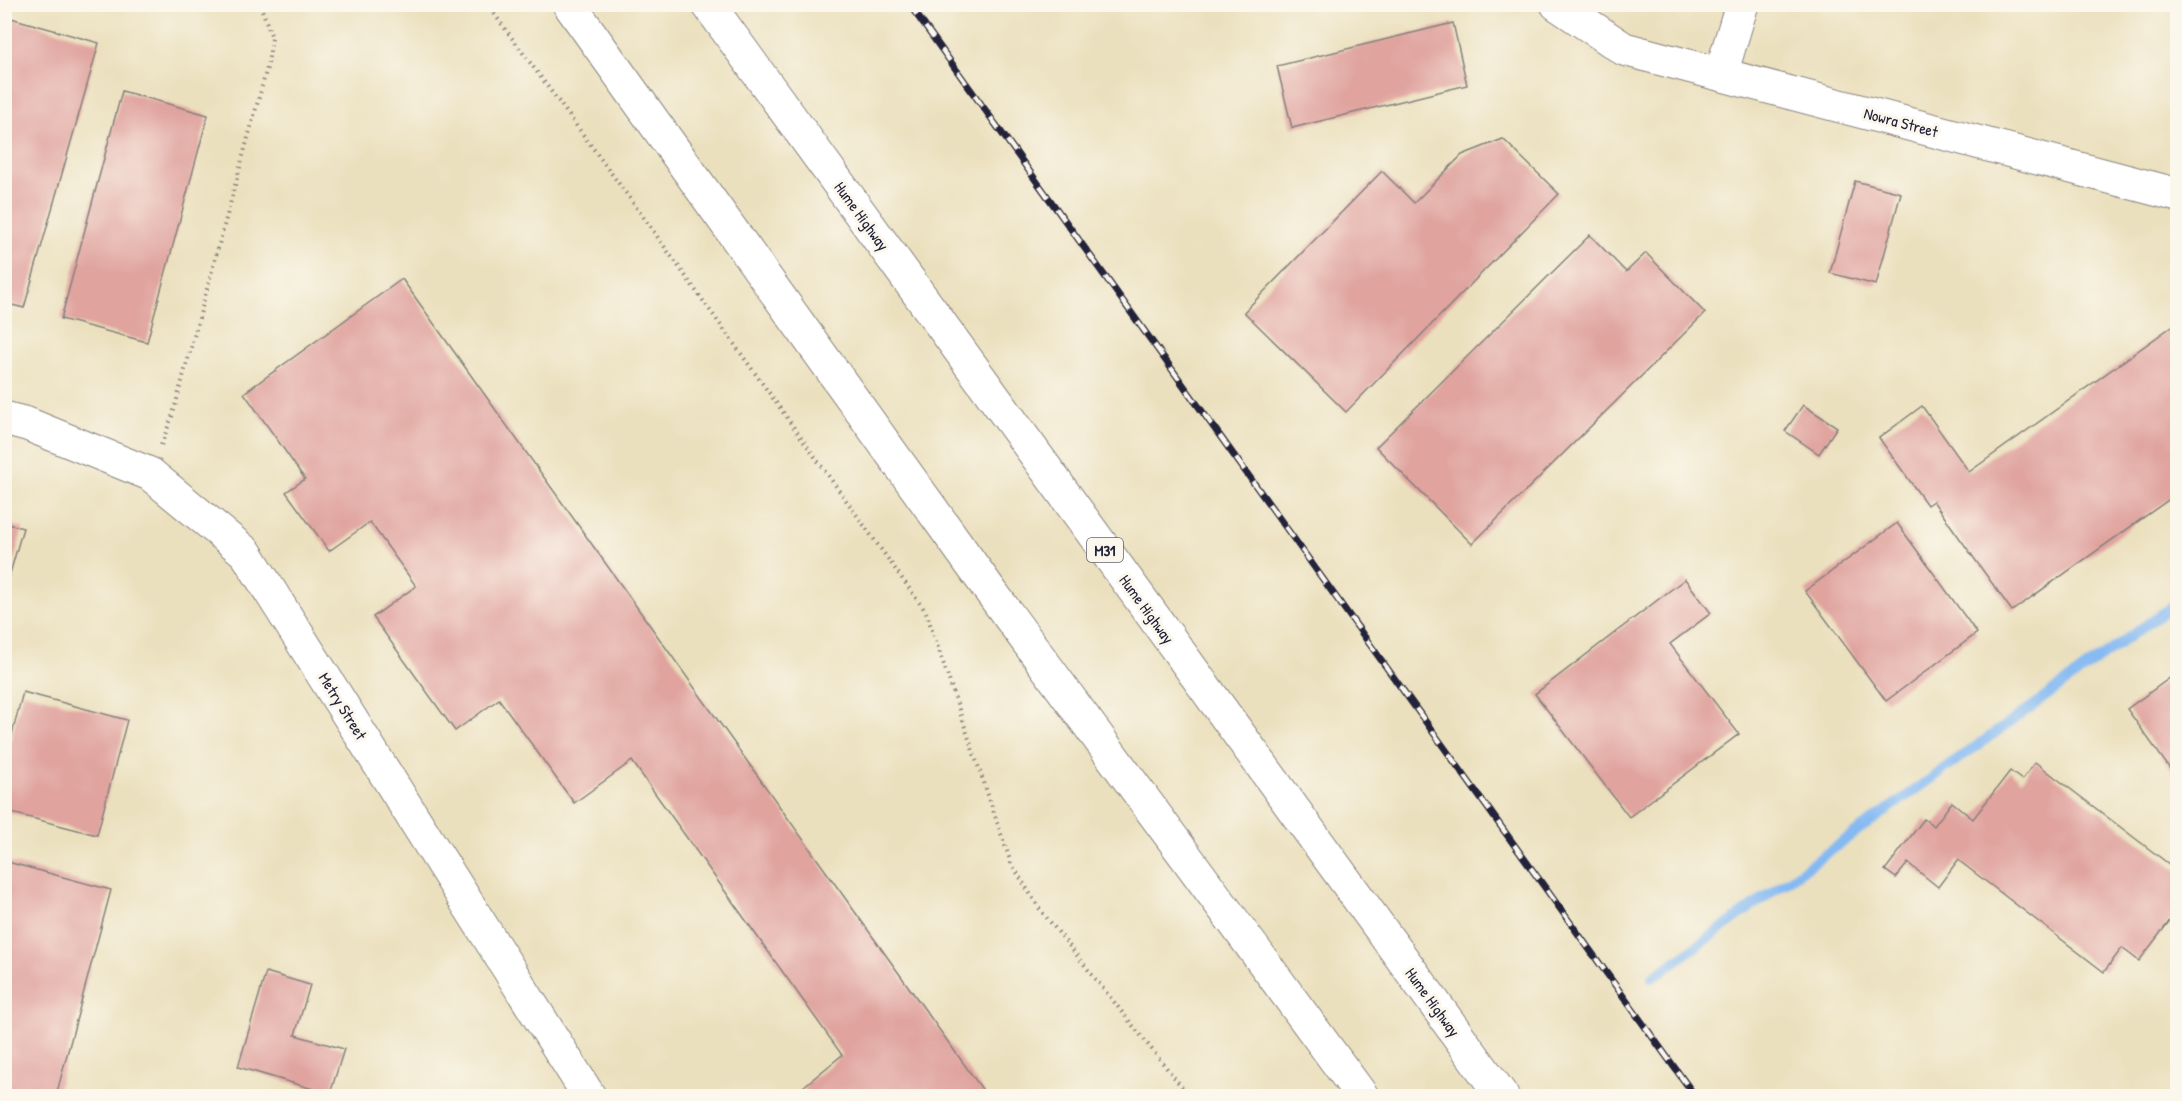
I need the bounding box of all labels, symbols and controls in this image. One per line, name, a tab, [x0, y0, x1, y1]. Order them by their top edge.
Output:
street label: Nowra Street	[1862, 102, 1941, 143]
street label: Hume Highway	[830, 177, 895, 255]
road number: M31	[1087, 538, 1123, 562]
street label: Hume Highway	[1115, 570, 1180, 648]
street label: Metry Street	[314, 668, 373, 744]
street label: Hume Highway	[1401, 963, 1466, 1041]

